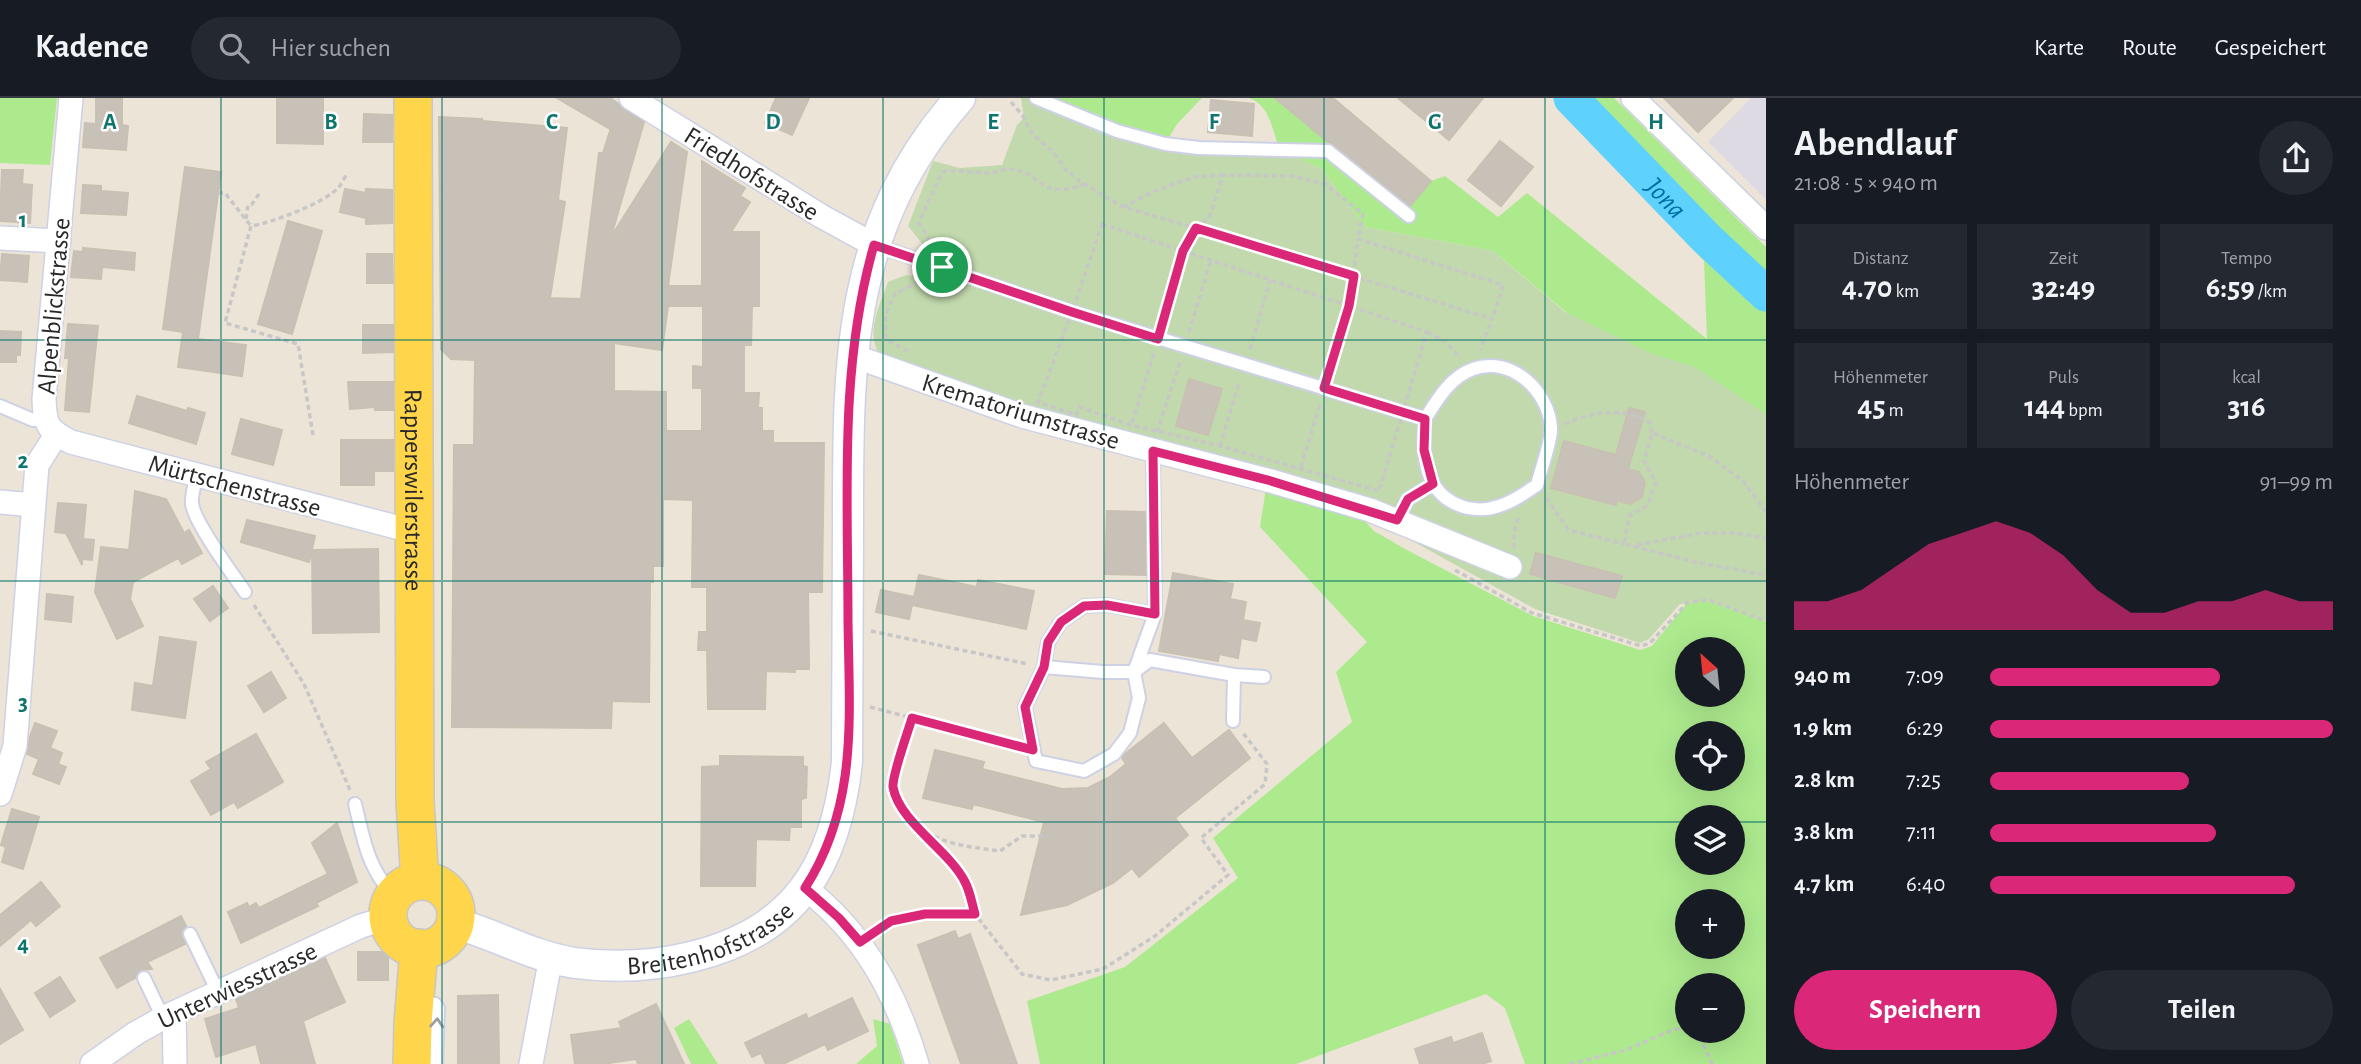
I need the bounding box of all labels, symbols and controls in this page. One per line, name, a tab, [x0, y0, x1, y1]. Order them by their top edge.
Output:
search box	[191, 17, 681, 80]
icon: search	[215, 29, 253, 67]
text: Kadence	[35, 31, 149, 64]
text: Hier suchen	[271, 35, 391, 61]
text: Karte	[2034, 36, 2084, 60]
text: Route	[2122, 36, 2177, 60]
text: Gespeichert	[2215, 36, 2326, 60]
text: A	[103, 111, 117, 134]
text: B	[324, 111, 338, 134]
text: C	[546, 111, 558, 134]
text: D	[765, 111, 781, 134]
text: E	[987, 111, 999, 134]
text: F	[1209, 111, 1220, 134]
text: G	[1428, 111, 1442, 134]
text: H	[1648, 111, 1664, 134]
button: share	[2259, 121, 2333, 195]
street label: Friedhofstrasse	[680, 122, 823, 226]
text: Abendlauf	[1794, 125, 1955, 163]
water label: Jona	[1639, 172, 1691, 225]
text: 21:08 · 5 × 940 m	[1794, 172, 1938, 195]
text: 1	[19, 209, 27, 232]
street label: Alpenblickstrasse	[33, 217, 75, 396]
pin	[912, 237, 972, 297]
icon: arrive	[923, 248, 961, 286]
text: Distanz	[1852, 249, 1909, 268]
text: Zeit	[2049, 249, 2078, 268]
text: Tempo	[2221, 249, 2272, 268]
text: 4.70	[1842, 273, 1892, 303]
text: 32:49	[2032, 273, 2095, 303]
text: 6:59	[2206, 273, 2255, 303]
text: km	[1892, 282, 1919, 301]
text: /km	[2255, 282, 2287, 301]
text: Höhenmeter	[1833, 368, 1928, 387]
text: Puls	[2048, 368, 2079, 387]
text: kcal	[2232, 368, 2261, 387]
street label: Krematoriumstrasse	[919, 370, 1123, 454]
street label: Rapperswilerstrasse	[400, 389, 426, 591]
text: 45	[1857, 392, 1885, 422]
text: 144	[2024, 392, 2065, 422]
text: 316	[2227, 392, 2266, 422]
text: m	[1885, 401, 1904, 420]
text: bpm	[2065, 401, 2103, 420]
text: 2	[18, 450, 29, 473]
street label: Mürtschenstrasse	[146, 450, 324, 521]
text: Höhenmeter	[1794, 471, 1909, 494]
text: 91–99 m	[2260, 471, 2333, 494]
north arrow	[1675, 637, 1745, 707]
map controls	[1675, 637, 1745, 1043]
text: 940 m	[1794, 665, 1851, 688]
text: 7:09	[1906, 665, 1944, 688]
text: 3	[18, 692, 28, 715]
text: 1.9 km	[1794, 717, 1852, 740]
text: 6:29	[1906, 717, 1943, 740]
button: locate	[1675, 721, 1745, 791]
text: 2.8 km	[1794, 769, 1855, 792]
text: 7:25	[1906, 769, 1941, 792]
button: layers	[1675, 805, 1745, 875]
text: 3.8 km	[1794, 821, 1854, 844]
text: 7:11	[1906, 821, 1937, 844]
text: 4.7 km	[1794, 873, 1854, 896]
text: 6:40	[1906, 873, 1945, 896]
button: +	[1675, 889, 1745, 959]
street label: Breitenhofstrasse	[626, 897, 799, 980]
text: 4	[17, 933, 29, 956]
street label: Unterwiesstrasse	[154, 938, 321, 1034]
button: Speichern	[1794, 970, 2057, 1050]
button: Teilen	[2071, 970, 2333, 1050]
button: −	[1675, 973, 1745, 1043]
one-way arrow	[429, 1017, 444, 1028]

